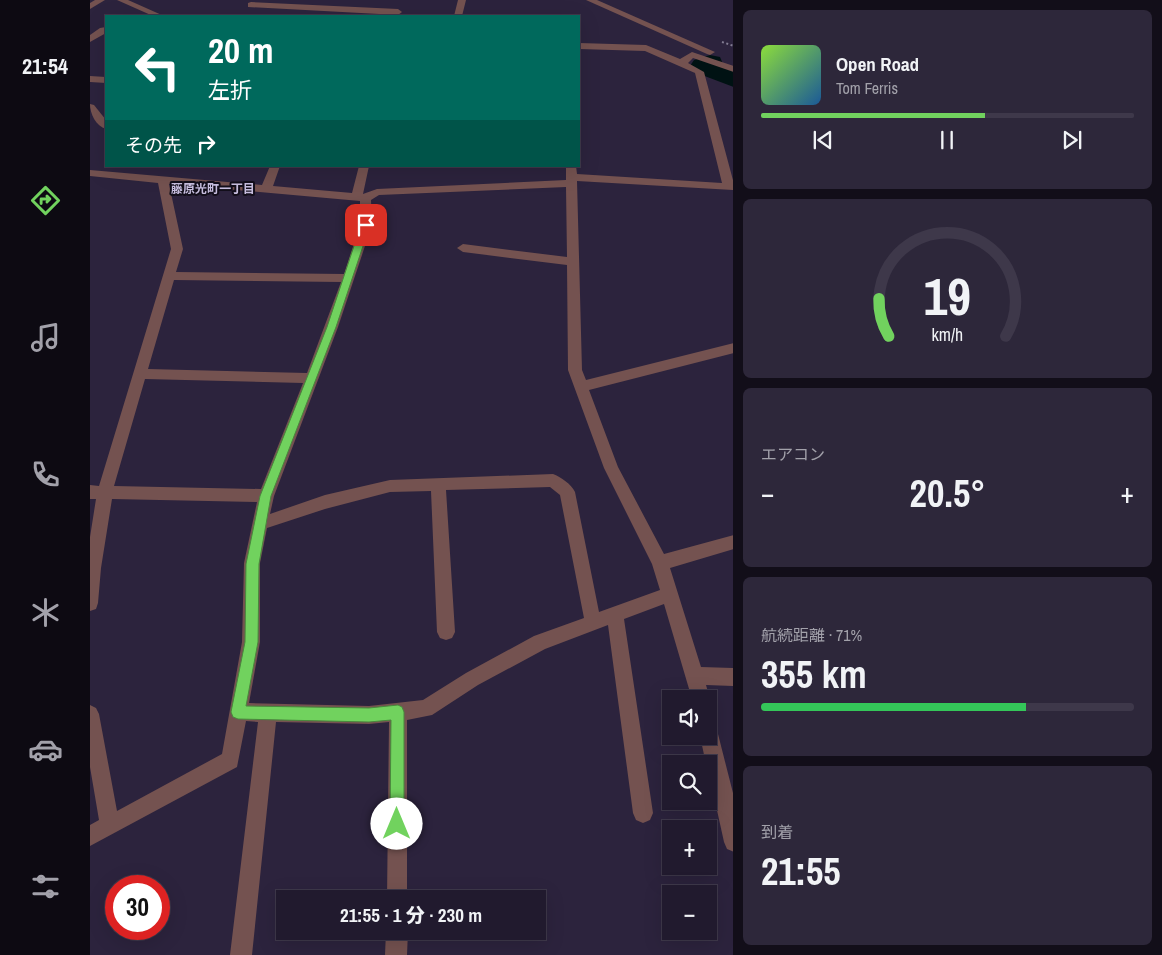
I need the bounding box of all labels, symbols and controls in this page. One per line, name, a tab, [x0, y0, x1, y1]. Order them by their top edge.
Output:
text: 20 m	[208, 27, 273, 74]
icon: left	[125, 35, 190, 100]
text: 21:54	[22, 51, 68, 81]
text: Open Road	[836, 51, 919, 77]
text: 左折	[208, 75, 252, 105]
text: Tom Ferris	[836, 77, 898, 99]
icon: previous	[809, 126, 837, 154]
icon: pause	[933, 126, 961, 154]
icon: next	[1058, 126, 1086, 154]
icon: right	[192, 130, 220, 158]
text: その先	[125, 132, 182, 158]
district label: 藤原光町一丁目	[171, 181, 255, 197]
icon: directions	[28, 183, 63, 218]
pin	[345, 204, 387, 246]
icon: arrive	[352, 211, 380, 239]
text: 19	[924, 261, 971, 331]
icon: music	[28, 320, 63, 355]
text: km/h	[932, 323, 963, 347]
text: エアコン	[761, 443, 825, 465]
icon: phone	[28, 457, 63, 492]
text: 20.5°	[910, 468, 985, 519]
text: −	[761, 474, 774, 512]
text: +	[1121, 474, 1134, 512]
icon: climate	[28, 595, 63, 630]
text: 航続距離 · 71%	[761, 624, 862, 646]
text: 355 km	[761, 649, 867, 700]
map controls	[662, 690, 717, 940]
button: sound	[662, 690, 717, 745]
icon: car	[28, 732, 63, 767]
button: search	[662, 755, 717, 810]
position arrow	[370, 797, 422, 849]
button: +	[662, 820, 717, 875]
text: 到着	[761, 821, 793, 843]
text: 21:55	[761, 846, 841, 897]
icon: filters	[28, 869, 63, 904]
speed limit sign: 30	[105, 875, 170, 940]
button: −	[662, 885, 717, 940]
text: 21:55 · 1 分 · 230 m	[340, 902, 482, 928]

